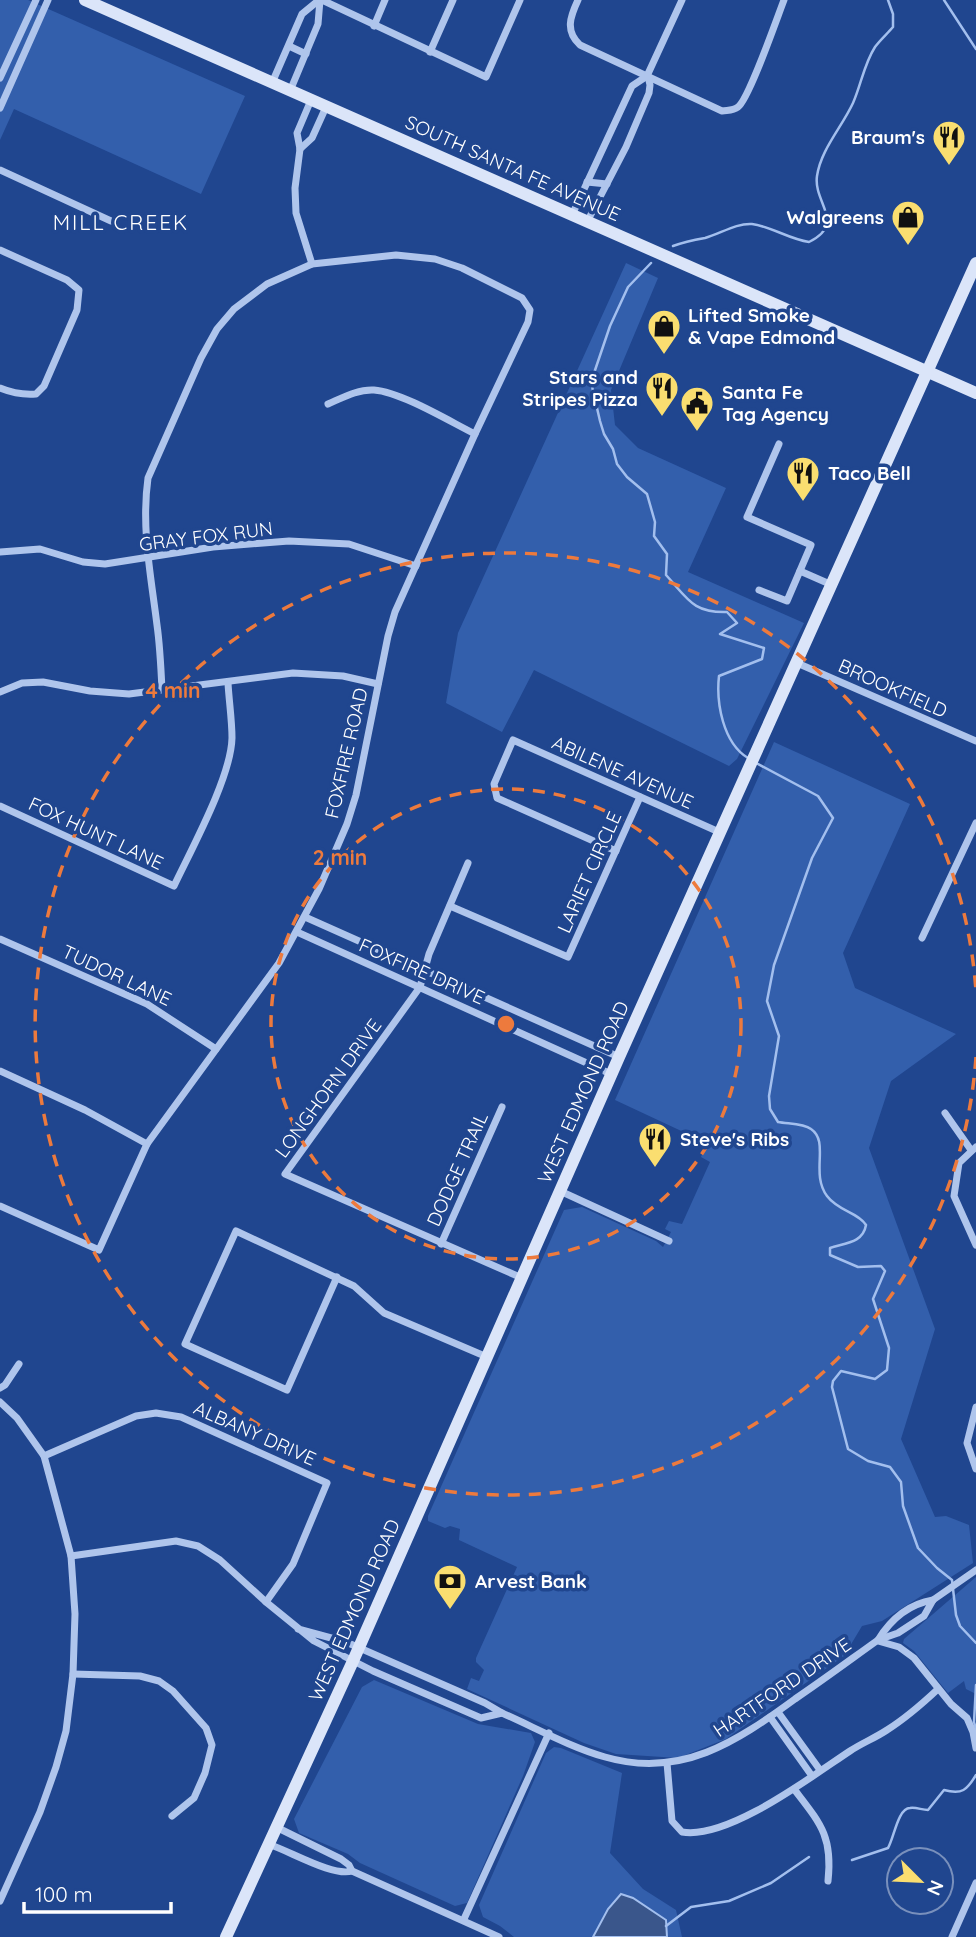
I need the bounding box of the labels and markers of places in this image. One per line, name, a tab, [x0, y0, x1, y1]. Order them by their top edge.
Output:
restaurant icon: Braum's	[930, 118, 968, 167]
place label: Braum's	[851, 125, 925, 149]
shop icon: Walgreens	[889, 198, 927, 247]
place label: Walgreens	[787, 205, 884, 229]
place label: Lifted Smoke & Vape Edmond	[688, 303, 835, 349]
shop icon: Lifted Smoke & Vape Edmond	[645, 307, 683, 356]
place label: Stars and Stripes Pizza	[522, 365, 638, 411]
restaurant icon: Stars and Stripes Pizza	[643, 369, 681, 418]
place label: Santa Fe Tag Agency	[722, 380, 829, 426]
public building icon: Santa Fe Tag Agency	[678, 384, 716, 433]
restaurant icon: Taco Bell	[784, 454, 822, 503]
place label: Taco Bell	[828, 461, 911, 485]
centre of rings	[494, 1012, 518, 1036]
restaurant icon: Steve's Ribs	[636, 1120, 674, 1169]
place label: Steve's Ribs	[680, 1127, 789, 1151]
bank icon: Arvest Bank	[431, 1562, 469, 1611]
place label: Arvest Bank	[475, 1569, 587, 1593]

